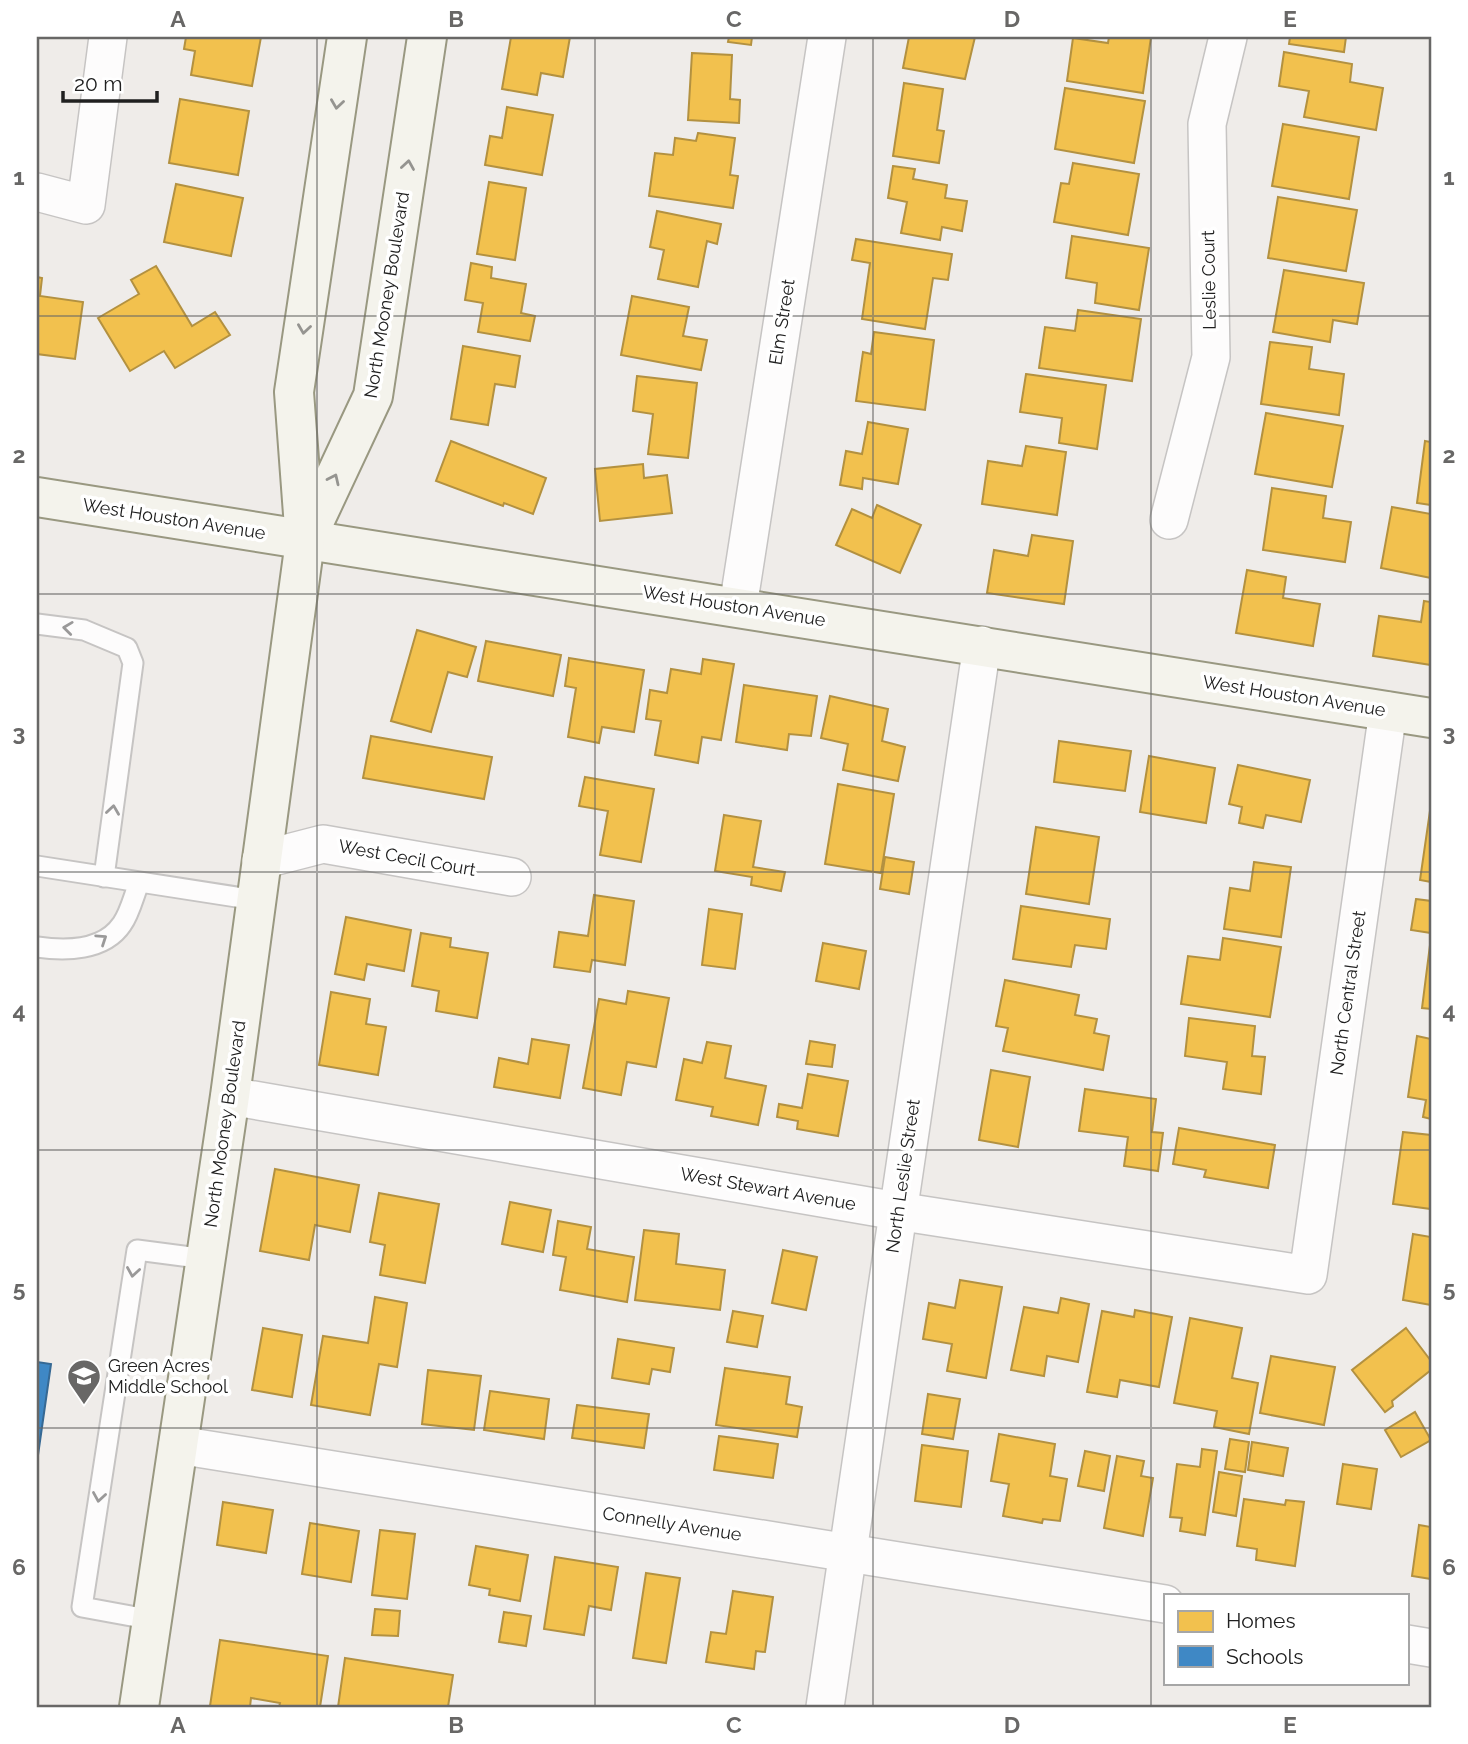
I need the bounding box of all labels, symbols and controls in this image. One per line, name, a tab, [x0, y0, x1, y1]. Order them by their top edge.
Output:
text: A	[170, 5, 186, 32]
text: B	[448, 5, 464, 32]
text: C	[726, 5, 742, 32]
text: D	[1004, 5, 1020, 32]
text: E	[1283, 5, 1297, 32]
scale bar	[63, 60, 158, 104]
text: 20 m	[74, 71, 122, 96]
one-way arrow	[329, 98, 344, 110]
one-way arrow	[400, 159, 415, 171]
text: 1	[13, 163, 25, 190]
text: 1	[1443, 163, 1455, 190]
street label: North Mooney Boulevard	[360, 190, 413, 400]
street label: Leslie Court	[1197, 230, 1220, 330]
street label: Elm Street	[764, 277, 799, 366]
one-way arrow	[296, 323, 311, 335]
text: 2	[13, 441, 25, 468]
text: 2	[1443, 441, 1455, 468]
one-way arrow	[326, 474, 340, 486]
street label: West Houston Avenue	[81, 494, 268, 543]
street label: West Houston Avenue	[641, 581, 828, 630]
one-way arrow	[62, 620, 73, 635]
street label: West Houston Avenue	[1201, 671, 1388, 720]
text: 3	[13, 719, 25, 746]
text: 3	[1443, 719, 1455, 746]
one-way arrow	[105, 804, 120, 815]
street label: West Cecil Court	[337, 835, 477, 880]
street label: North Central Street	[1326, 909, 1369, 1077]
one-way arrow	[94, 934, 107, 947]
text: 4	[12, 997, 26, 1024]
text: 4	[1442, 997, 1456, 1024]
street label: North Mooney Boulevard	[200, 1019, 249, 1229]
street label: North Leslie Street	[881, 1098, 924, 1254]
street label: West Stewart Avenue	[679, 1163, 858, 1214]
one-way arrow	[126, 1266, 141, 1278]
text: 5	[13, 1275, 26, 1302]
text: 5	[1443, 1275, 1456, 1302]
place label: Green Acres Middle School	[108, 1355, 228, 1397]
school or university icon: Green Acres Middle School	[65, 1357, 103, 1406]
one-way arrow	[92, 1491, 107, 1503]
street label: Connelly Avenue	[601, 1502, 744, 1545]
text: 6	[12, 1553, 26, 1580]
text: 6	[1442, 1553, 1456, 1580]
legend	[1164, 1594, 1408, 1684]
text: Homes	[1226, 1608, 1296, 1633]
text: Schools	[1226, 1644, 1303, 1669]
text: A	[170, 1711, 186, 1738]
text: B	[448, 1711, 464, 1738]
text: C	[726, 1711, 742, 1738]
text: D	[1004, 1711, 1020, 1738]
text: E	[1283, 1711, 1297, 1738]

